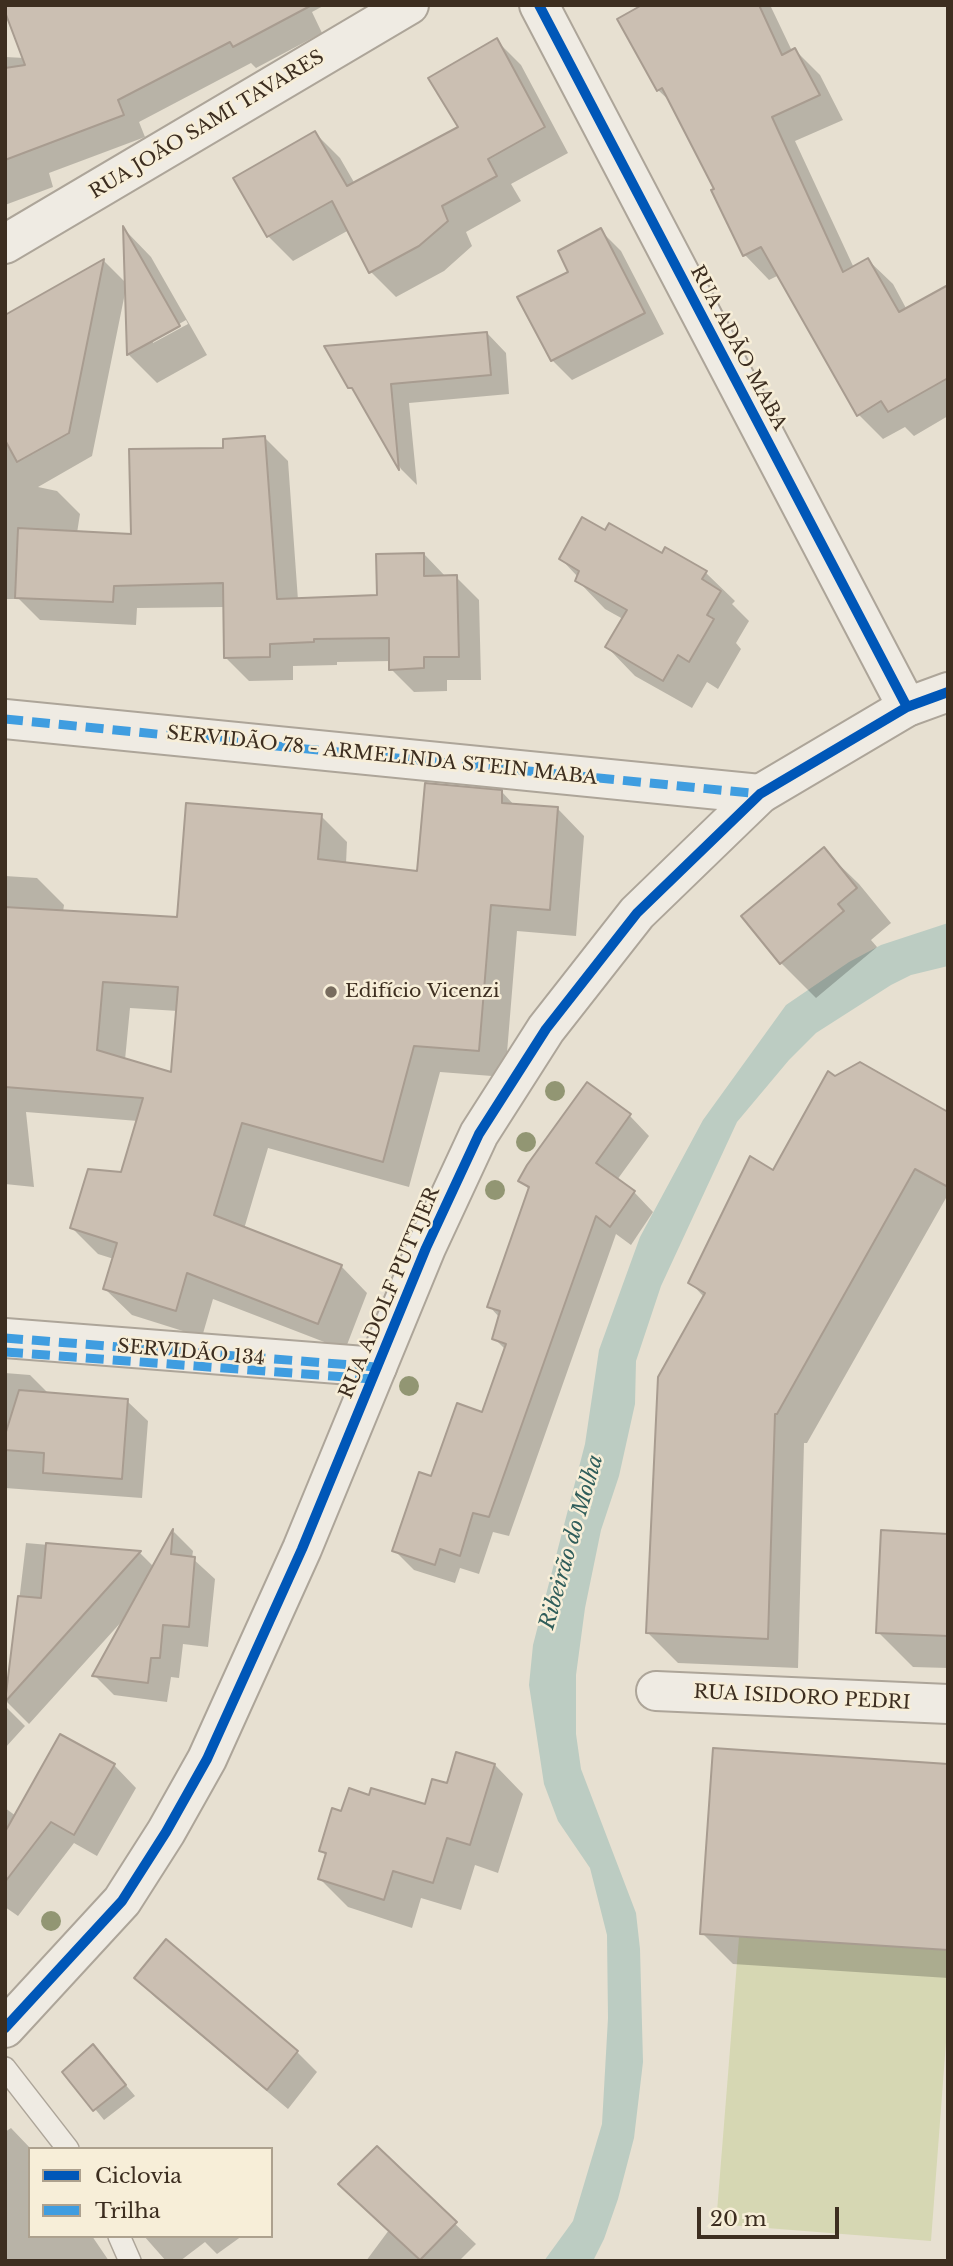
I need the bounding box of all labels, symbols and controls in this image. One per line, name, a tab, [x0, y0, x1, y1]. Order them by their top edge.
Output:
street label: RUA JOÃO SAMI TAVARES	[86, 46, 328, 204]
street label: RUA ADÃO MABA	[685, 262, 791, 434]
street label: SERVIDÃO 78 - ARMELINDA STEIN MABA	[166, 722, 598, 790]
place label: Edifício Vicenzi	[345, 981, 499, 1003]
marker: Edifício Vicenzi	[323, 984, 339, 1000]
street label: RUA ADOLF PUTTJER	[335, 1184, 445, 1402]
street label: SERVIDÃO 134	[116, 1335, 266, 1371]
water label: Ribeirão do Molha	[535, 1452, 609, 1632]
street label: RUA ISIDORO PEDRI	[693, 1681, 911, 1715]
legend	[28, 2147, 273, 2238]
text: Ciclovia	[95, 2163, 182, 2189]
scale bar	[701, 2192, 843, 2236]
text: Trilha	[95, 2198, 160, 2224]
text: 20 m	[710, 2206, 767, 2232]

